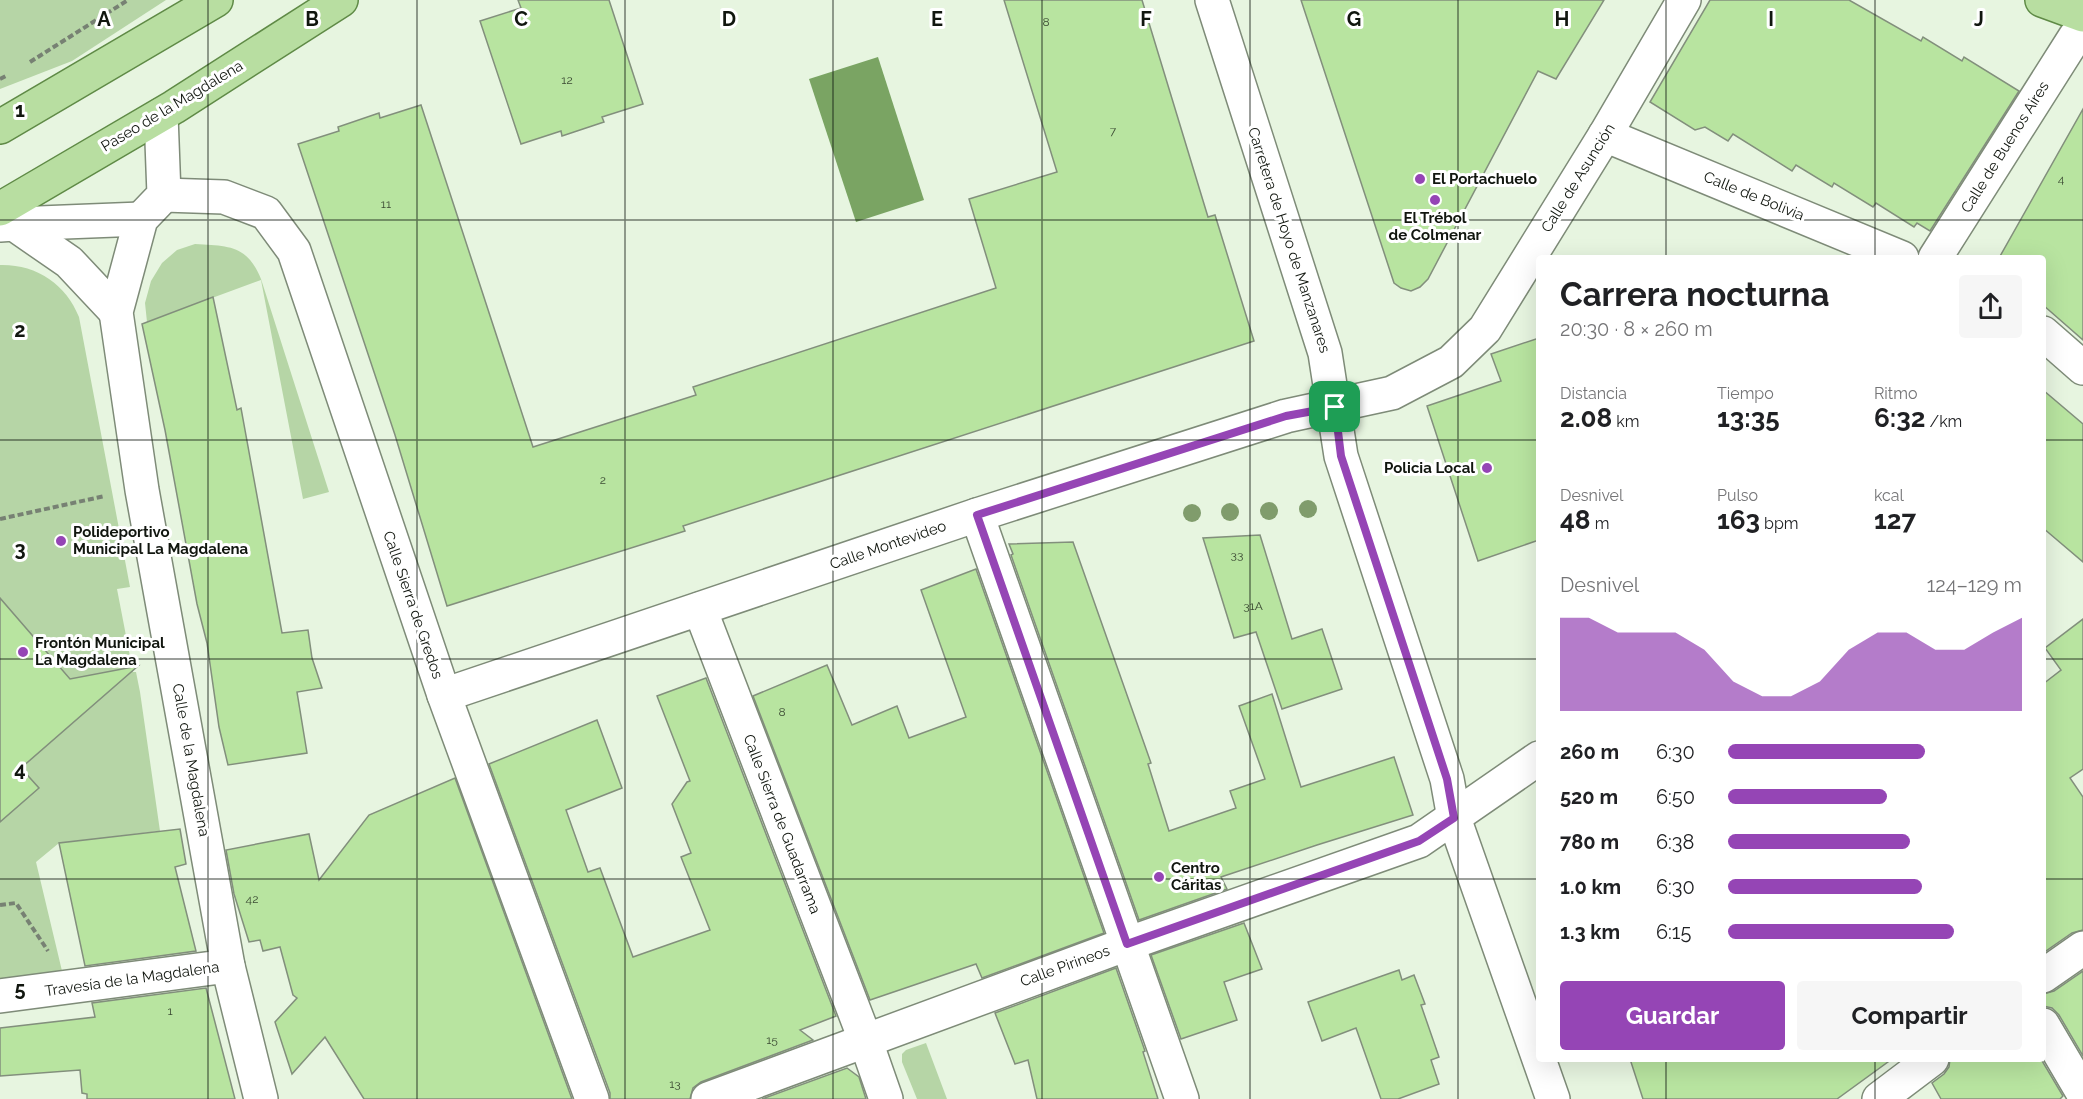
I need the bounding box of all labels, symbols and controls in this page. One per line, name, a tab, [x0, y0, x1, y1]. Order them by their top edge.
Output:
text: A	[97, 7, 111, 31]
text: B	[305, 7, 319, 31]
text: C	[514, 7, 528, 31]
text: D	[722, 7, 736, 31]
text: E	[931, 7, 943, 31]
text: F	[1140, 7, 1152, 31]
text: G	[1347, 7, 1361, 31]
text: H	[1555, 7, 1569, 31]
text: I	[1768, 7, 1774, 31]
text: J	[1974, 7, 1984, 31]
house number: 8	[1042, 15, 1050, 29]
street label: Paseo de la Magdalena	[98, 57, 246, 155]
house number: 12	[561, 73, 573, 87]
street label: Calle de Buenos Aires	[1957, 78, 2053, 216]
text: 1	[15, 98, 25, 122]
street label: Calle de Asunción	[1537, 120, 1619, 236]
house number: 7	[1110, 124, 1117, 138]
street label: Carretera de Hoyo de Manzanares	[1244, 125, 1334, 355]
street label: Calle de Bolivia	[1701, 168, 1807, 224]
place label: El Portachuelo	[1432, 170, 1537, 188]
marker: El Portachuelo	[1413, 172, 1427, 186]
house number: 4	[2058, 172, 2065, 186]
marker: El Trébol de Colmenar	[1428, 193, 1442, 207]
house number: 11	[381, 197, 391, 211]
place label: El Trébol de Colmenar	[1389, 209, 1482, 244]
text: Carrera nocturna	[1560, 275, 1829, 314]
button: share	[1959, 275, 2022, 338]
text: 20:30 · 8 × 260 m	[1560, 317, 1713, 341]
text: 2	[14, 318, 26, 342]
pin	[1309, 381, 1360, 432]
text: Distancia	[1560, 384, 1627, 403]
text: Tiempo	[1717, 384, 1774, 403]
text: Ritmo	[1874, 384, 1917, 403]
icon: arrive	[1318, 390, 1351, 423]
text: 2.08	[1560, 403, 1612, 433]
text: 13:35	[1717, 403, 1780, 433]
text: 6:32	[1874, 403, 1925, 433]
text: km	[1612, 412, 1639, 431]
text: /km	[1925, 412, 1962, 431]
place label: Policia Local	[1384, 459, 1475, 477]
marker: Policia Local	[1480, 461, 1494, 475]
house number: 2	[600, 473, 606, 487]
text: Desnivel	[1560, 486, 1623, 505]
text: Pulso	[1717, 486, 1758, 505]
text: kcal	[1874, 486, 1904, 505]
text: 48	[1560, 505, 1591, 535]
text: 163	[1717, 505, 1760, 535]
text: 127	[1874, 505, 1916, 535]
text: m	[1591, 514, 1609, 533]
text: bpm	[1760, 514, 1799, 533]
street label: Calle Montevideo	[828, 517, 949, 573]
place label: Polideportivo Municipal La Magdalena	[73, 523, 249, 558]
street label: Calle Sierra de Gredos	[379, 529, 447, 681]
marker: Polideportivo Municipal La Magdalena	[54, 534, 68, 548]
text: 3	[14, 537, 26, 561]
house number: 33	[1231, 548, 1243, 562]
text: Desnivel	[1560, 573, 1639, 597]
text: 124–129 m	[1927, 573, 2022, 597]
house number: 31A	[1243, 599, 1263, 613]
place label: Frontón Municipal La Magdalena	[35, 634, 165, 669]
marker: Frontón Municipal La Magdalena	[16, 645, 30, 659]
street label: Calle de la Magdalena	[169, 682, 213, 838]
house number: 8	[778, 705, 786, 719]
street label: Calle Sierra de Guadarrama	[739, 732, 825, 916]
text: 260 m	[1560, 740, 1619, 764]
text: 6:30	[1656, 740, 1695, 764]
text: 4	[14, 757, 26, 781]
text: 520 m	[1560, 785, 1618, 809]
text: 6:50	[1656, 785, 1695, 809]
text: 780 m	[1560, 830, 1619, 854]
text: 6:38	[1656, 830, 1694, 854]
place label: Centro Cáritas	[1171, 859, 1221, 894]
marker: Centro Cáritas	[1152, 870, 1166, 884]
text: 1.0 km	[1560, 875, 1621, 899]
text: 6:30	[1656, 875, 1695, 899]
house number: 42	[246, 892, 258, 906]
text: 1.3 km	[1560, 920, 1620, 944]
text: 6:15	[1656, 920, 1691, 944]
street label: Calle Pirineos	[1018, 941, 1112, 991]
street label: Travesía de la Magdalena	[44, 958, 220, 1000]
text: 5	[14, 977, 26, 1001]
button: Guardar	[1560, 981, 1785, 1050]
button: Compartir	[1797, 981, 2022, 1050]
house number: 1	[167, 1004, 173, 1018]
house number: 15	[766, 1033, 778, 1047]
house number: 13	[669, 1077, 681, 1091]

